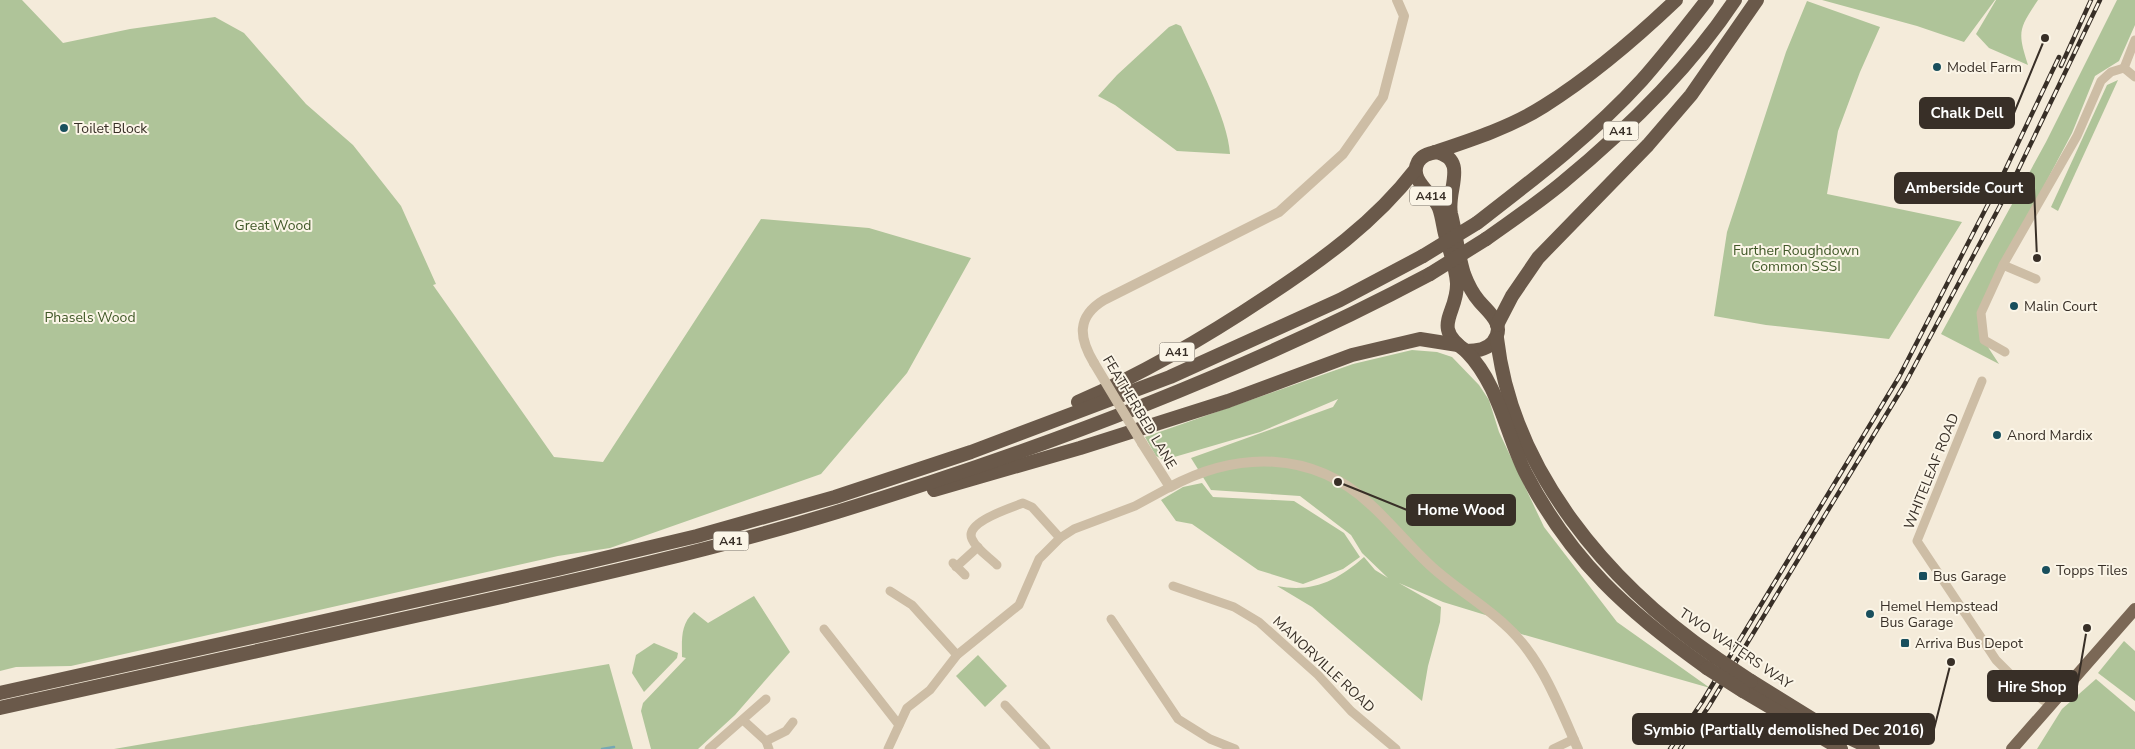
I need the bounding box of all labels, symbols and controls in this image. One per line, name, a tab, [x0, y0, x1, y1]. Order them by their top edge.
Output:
place label: Model Farm	[1947, 58, 2022, 77]
marker: Model Farm	[1931, 61, 1943, 73]
callout: Chalk Dell	[1920, 98, 2014, 128]
text: Chalk Dell	[1930, 103, 2004, 123]
place label: Toilet Block	[74, 119, 148, 138]
marker: Toilet Block	[58, 122, 70, 134]
road number: A41	[1604, 122, 1638, 140]
callout: Amberside Court	[1895, 173, 2034, 203]
text: Amberside Court	[1905, 178, 2024, 198]
road number: A414	[1410, 187, 1452, 206]
park label: Great Wood	[235, 216, 311, 235]
park label: Further Roughdown Common SSSI	[1733, 241, 1859, 276]
place label: Malin Court	[2024, 297, 2097, 316]
marker: Malin Court	[2008, 300, 2020, 312]
park label: Phasels Wood	[44, 308, 136, 327]
road number: A41	[1160, 342, 1194, 362]
street label: FEATHERBED LANE	[1098, 352, 1181, 472]
street label: WHITELEAF ROAD	[1899, 410, 1963, 532]
place label: Anord Mardix	[2007, 426, 2093, 445]
marker: Anord Mardix	[1991, 429, 2003, 441]
callout: Home Wood	[1407, 495, 1515, 525]
text: Home Wood	[1417, 500, 1505, 520]
road number: A41	[714, 532, 748, 550]
place label: Topps Tiles	[2056, 561, 2128, 580]
marker: Topps Tiles	[2040, 564, 2052, 576]
place label: Bus Garage	[1933, 567, 2006, 586]
marker: Bus Garage	[1917, 570, 1929, 582]
place label: Hemel Hempstead Bus Garage	[1880, 597, 1998, 632]
street label: TWO WATERS WAY	[1676, 604, 1796, 694]
marker: Hemel Hempstead Bus Garage	[1864, 608, 1876, 620]
street label: MANORVILLE ROAD	[1268, 612, 1379, 717]
place label: Arriva Bus Depot	[1915, 634, 2023, 653]
marker: Arriva Bus Depot	[1899, 637, 1911, 649]
callout: Hire Shop	[1988, 671, 2077, 701]
text: Hire Shop	[1997, 677, 2067, 697]
callout: Symbio (Partially demolished Dec 2016)	[1633, 714, 1934, 744]
text: Symbio (Partially demolished Dec 2016)	[1643, 720, 1925, 740]

